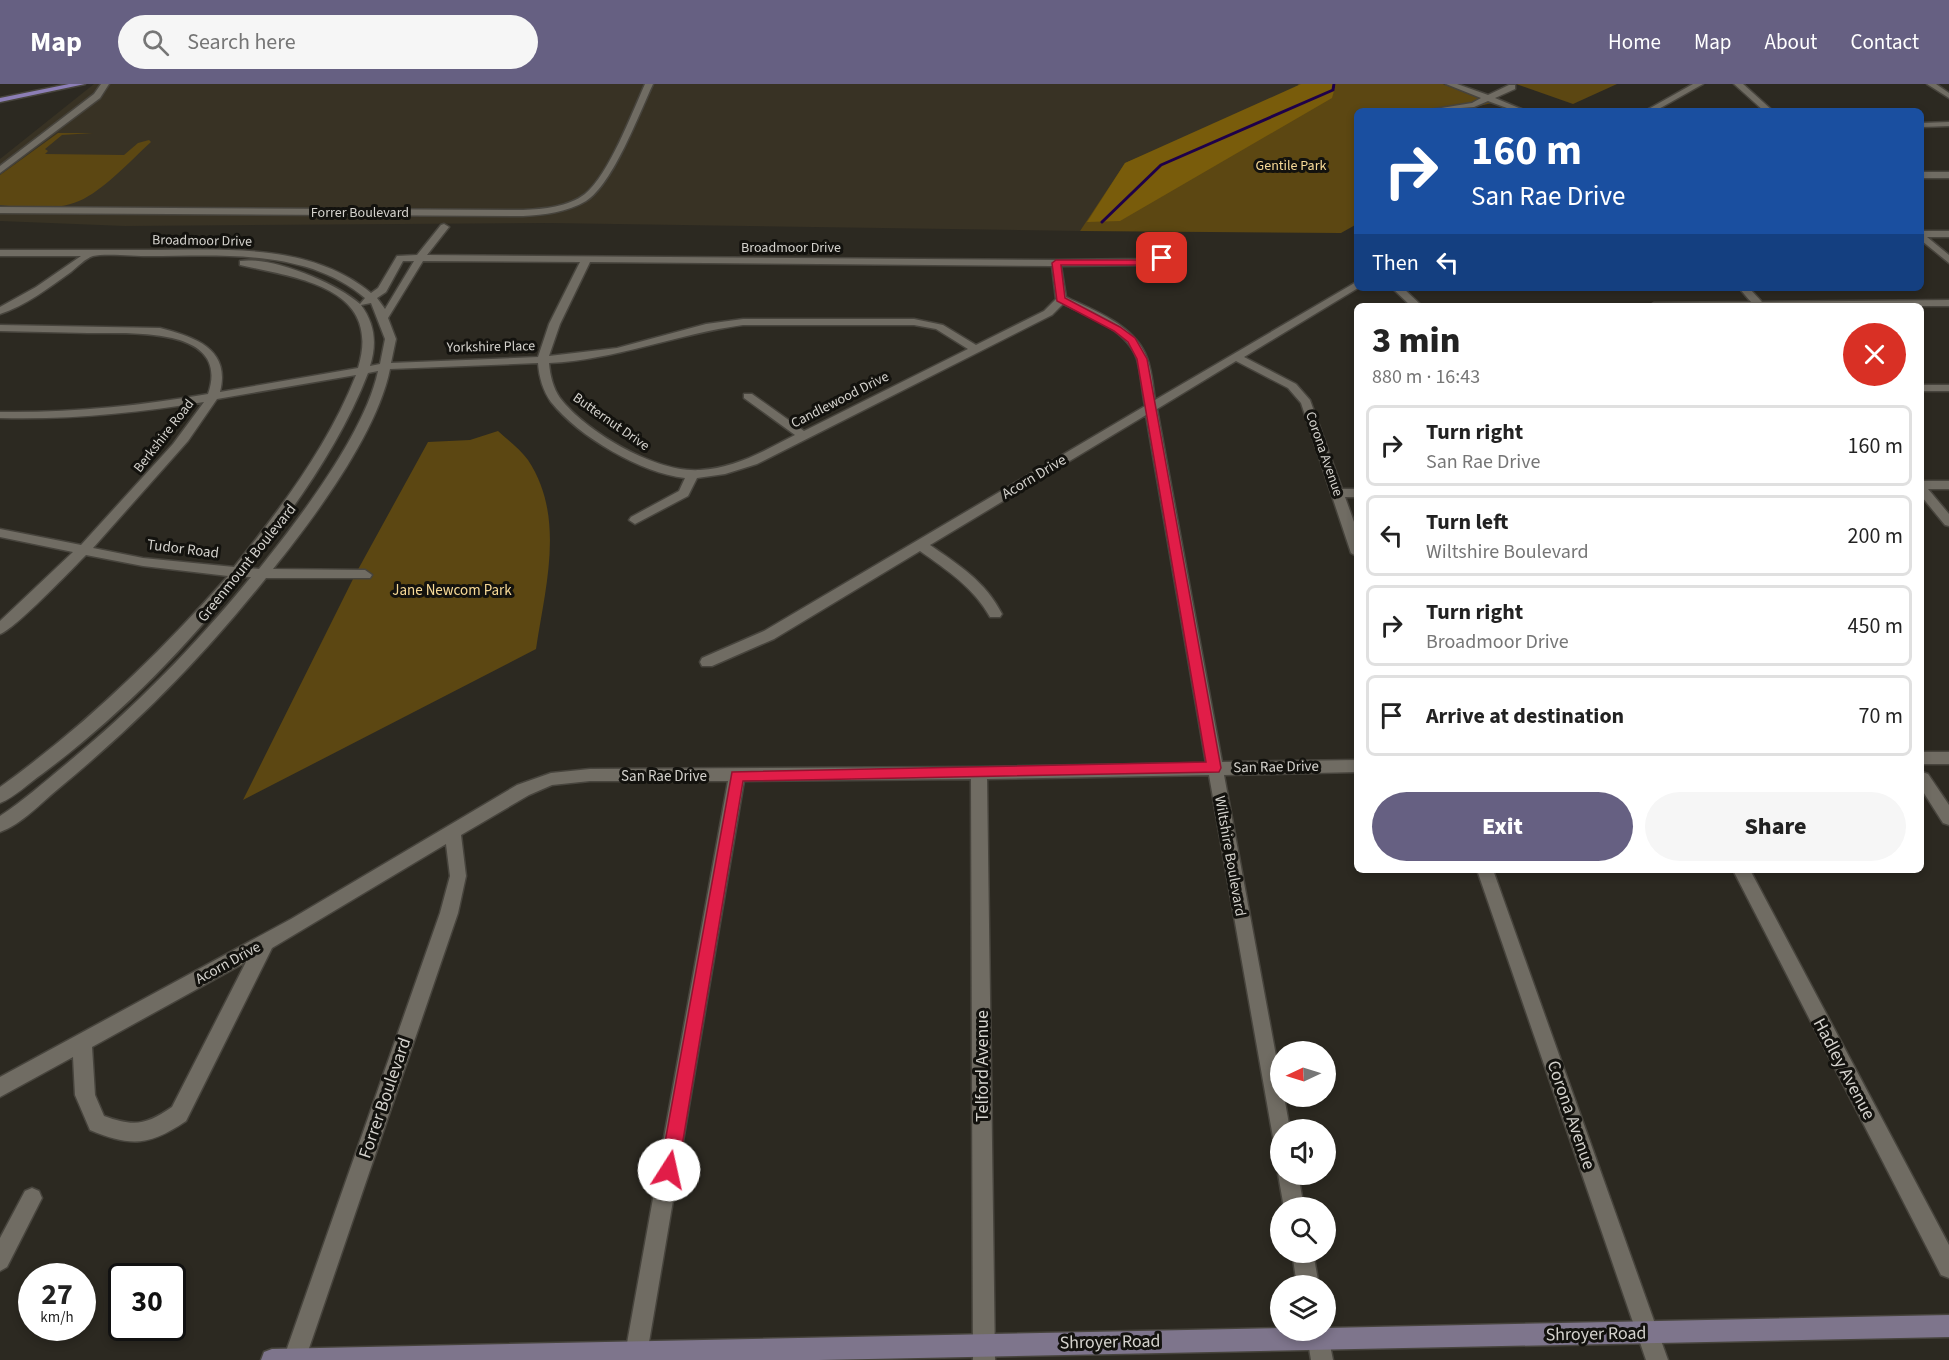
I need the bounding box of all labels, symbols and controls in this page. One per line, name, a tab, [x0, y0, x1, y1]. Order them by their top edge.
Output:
search box	[118, 15, 538, 69]
text: Map	[30, 22, 82, 62]
icon: search	[139, 26, 172, 59]
text: Search here	[187, 26, 296, 58]
text: Home	[1608, 27, 1661, 57]
text: Map	[1694, 27, 1732, 57]
text: About	[1765, 27, 1817, 57]
text: Contact	[1850, 27, 1919, 57]
text: 160 m	[1471, 121, 1582, 181]
icon: right	[1372, 132, 1450, 210]
park label: Gentile Park	[1256, 156, 1327, 176]
text: San Rae Drive	[1471, 177, 1625, 216]
street label: Forrer Boulevard	[311, 203, 409, 223]
street label: Broadmoor Drive	[152, 230, 252, 252]
pin	[1136, 232, 1187, 283]
street label: Broadmoor Drive	[741, 238, 841, 258]
icon: arrive	[1145, 241, 1178, 274]
icon: left	[1431, 246, 1464, 279]
text: Then	[1372, 247, 1419, 279]
text: 3 min	[1372, 315, 1460, 366]
button: close	[1843, 323, 1906, 386]
street label: Yorkshire Place	[446, 336, 535, 358]
text: 880 m · 16:43	[1372, 363, 1480, 391]
street label: Candlewood Drive	[788, 367, 892, 433]
street label: Butternut Drive	[568, 388, 654, 456]
street label: Berkshire Road	[129, 395, 199, 477]
street label: Corona Avenue	[1300, 409, 1348, 499]
text: Turn right	[1426, 416, 1523, 448]
icon: right	[1375, 429, 1408, 462]
text: 160 m	[1848, 430, 1903, 462]
text: San Rae Drive	[1426, 448, 1540, 476]
street label: Acorn Drive	[998, 450, 1070, 504]
street label: Greenmount Boulevard	[193, 499, 301, 627]
text: Turn left	[1426, 506, 1508, 538]
icon: left	[1375, 519, 1408, 552]
text: 200 m	[1848, 520, 1903, 552]
street label: Tudor Road	[146, 534, 220, 564]
text: Wiltshire Boulevard	[1426, 538, 1589, 566]
park label: Jane Newcom Park	[392, 580, 512, 601]
text: Turn right	[1426, 596, 1523, 628]
icon: right	[1375, 609, 1408, 642]
text: 450 m	[1848, 610, 1903, 642]
text: Broadmoor Drive	[1426, 628, 1569, 656]
icon: arrive	[1375, 699, 1408, 732]
text: Arrive at destination	[1426, 700, 1624, 732]
text: 70 m	[1858, 700, 1903, 732]
street label: San Rae Drive	[1233, 756, 1319, 778]
street label: San Rae Drive	[621, 766, 707, 787]
button: Exit	[1372, 792, 1633, 861]
button: Share	[1645, 792, 1906, 861]
street label: Wiltshire Boulevard	[1209, 794, 1251, 918]
street label: Acorn Drive	[192, 936, 264, 990]
street label: Telford Avenue	[970, 1010, 995, 1122]
street label: Hadley Avenue	[1807, 1014, 1881, 1124]
street label: Forrer Boulevard	[353, 1034, 417, 1162]
north arrow	[1270, 1041, 1336, 1107]
map controls	[1270, 1041, 1336, 1341]
street label: Corona Avenue	[1541, 1057, 1601, 1173]
button: sound	[1270, 1119, 1336, 1185]
position arrow	[637, 1138, 701, 1202]
button: search	[1270, 1197, 1336, 1263]
speed limit sign: 30	[108, 1263, 186, 1341]
text: 27	[41, 1273, 73, 1316]
button: layers	[1270, 1275, 1336, 1341]
text: km/h	[40, 1307, 74, 1328]
street label: Shroyer Road	[1545, 1321, 1647, 1347]
street label: Shroyer Road	[1059, 1329, 1161, 1355]

